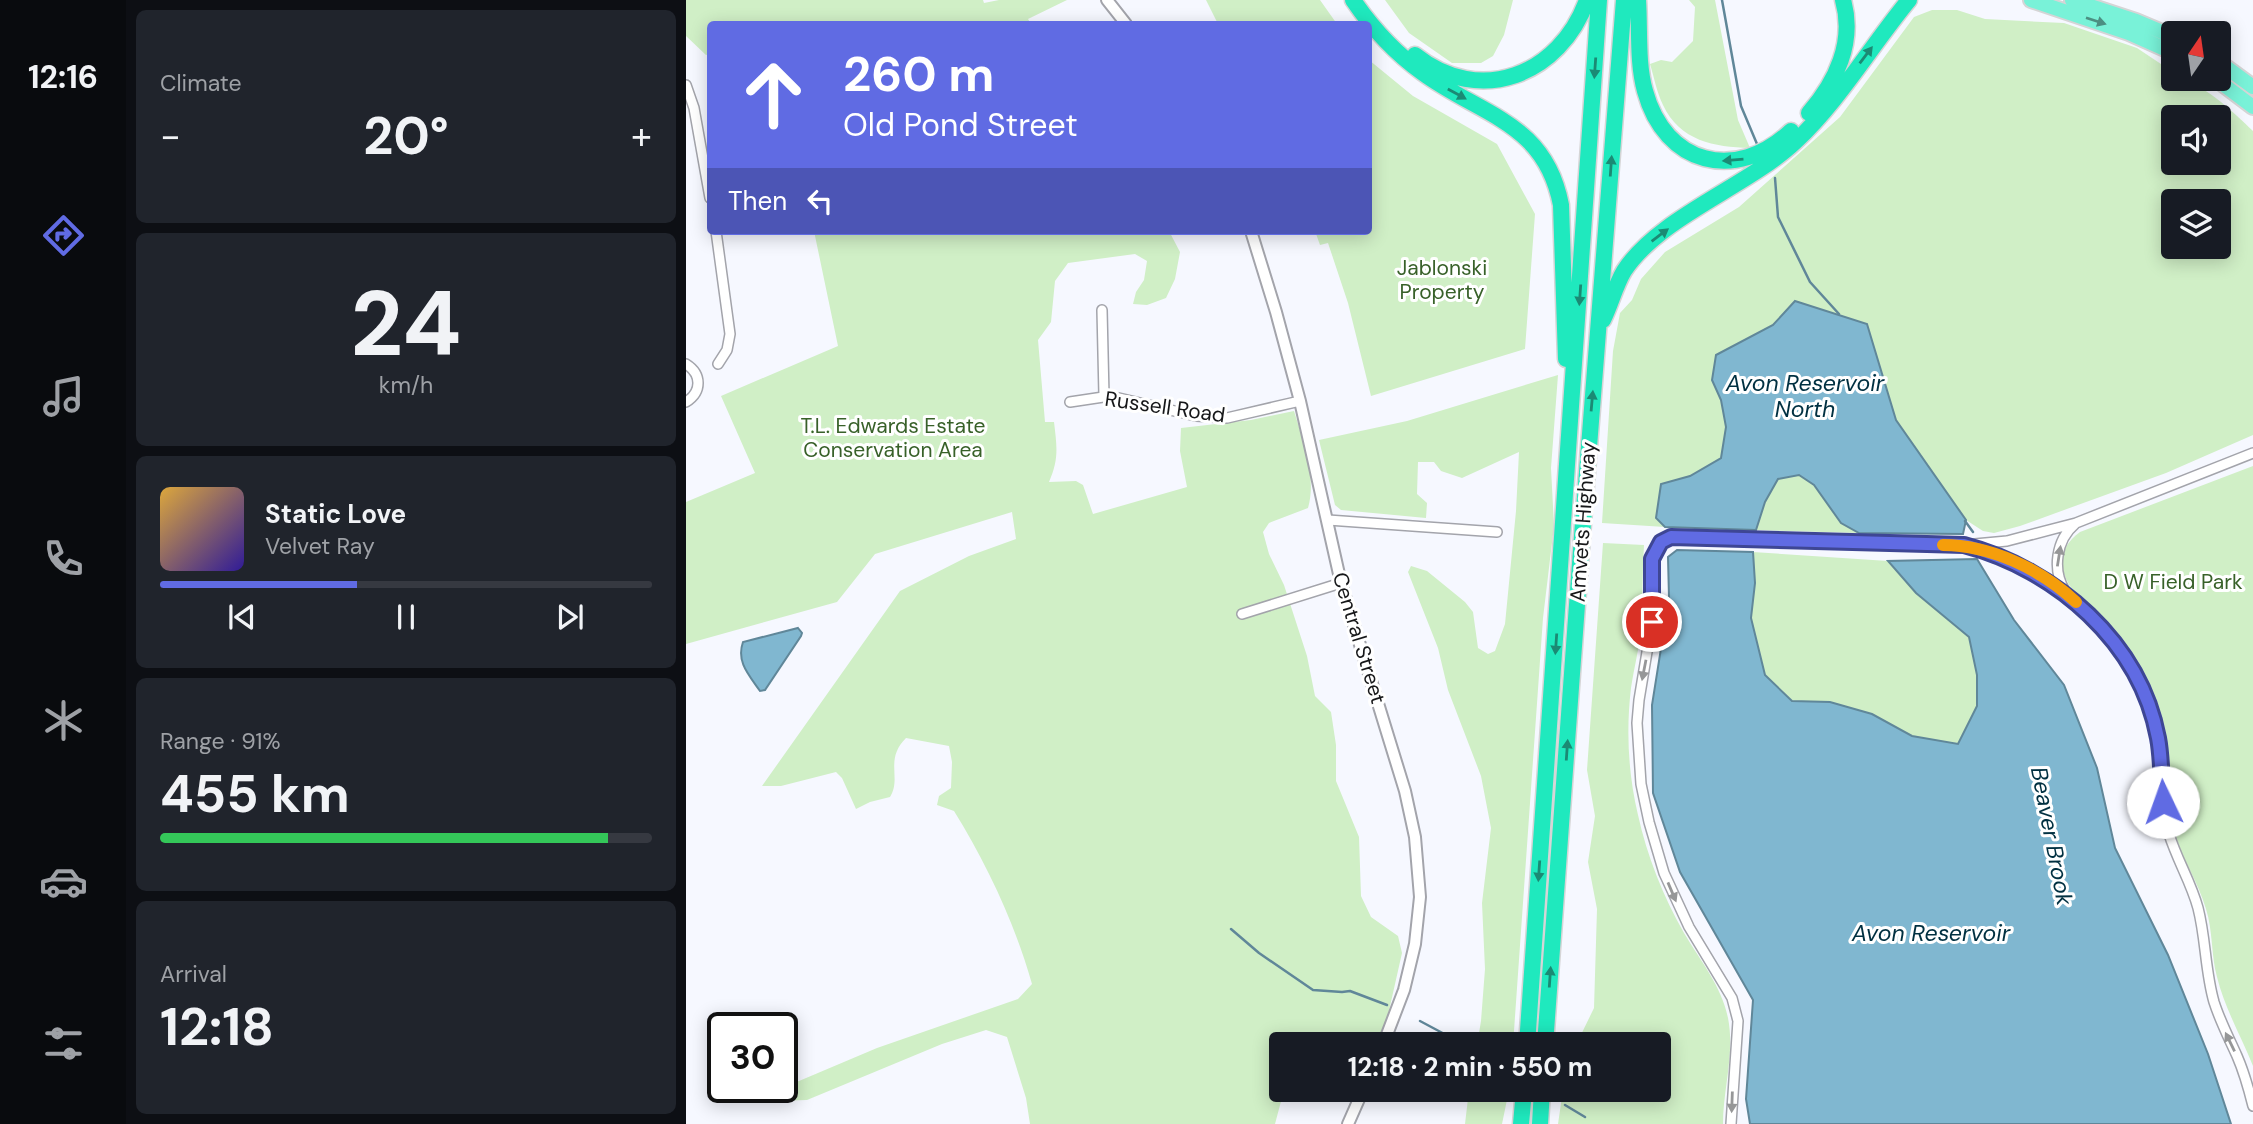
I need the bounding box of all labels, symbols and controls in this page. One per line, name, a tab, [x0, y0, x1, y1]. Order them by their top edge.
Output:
one-way arrow	[2085, 16, 2106, 27]
north arrow	[2161, 21, 2231, 91]
map controls	[2161, 21, 2231, 259]
text: 260 m	[843, 42, 994, 106]
one-way arrow	[1859, 47, 1874, 65]
icon: ahead	[728, 49, 819, 140]
text: 12:16	[28, 56, 98, 98]
one-way arrow	[1589, 57, 1600, 79]
text: Climate	[160, 68, 242, 98]
one-way arrow	[1447, 88, 1466, 100]
text: 20°	[363, 102, 449, 170]
text: Old Pond Street	[843, 104, 1078, 146]
button: sound	[2161, 105, 2231, 175]
text: −	[160, 111, 181, 161]
text: +	[631, 111, 652, 161]
one-way arrow	[1606, 155, 1617, 177]
one-way arrow	[1722, 155, 1744, 166]
icon: left	[801, 182, 839, 220]
text: Then	[728, 184, 787, 218]
button: layers	[2161, 189, 2231, 259]
icon: directions	[39, 211, 88, 260]
one-way arrow	[1650, 227, 1668, 242]
park label: Jablonski Property	[1397, 254, 1487, 306]
text: 24	[350, 265, 462, 383]
one-way arrow	[1574, 284, 1585, 306]
water label: Avon Reservoir North	[1725, 368, 1886, 424]
text: km/h	[379, 370, 433, 400]
icon: music	[39, 372, 88, 421]
street label: Russell Road	[1103, 385, 1227, 429]
one-way arrow	[1587, 389, 1598, 411]
park label: T.L. Edwards Estate Conservation Area	[800, 412, 986, 464]
street label: Amvets Highway	[1563, 441, 1603, 603]
text: Static Love	[265, 497, 406, 531]
text: Velvet Ray	[265, 531, 375, 561]
icon: phone	[39, 534, 88, 583]
one-way arrow	[2054, 545, 2065, 567]
park label: D W Field Park	[2103, 568, 2243, 596]
street label: Central Street	[1326, 569, 1392, 707]
pin	[1622, 592, 1682, 652]
icon: previous	[223, 598, 261, 636]
icon: pause	[387, 598, 425, 636]
icon: next	[551, 598, 589, 636]
icon: arrive	[1633, 603, 1671, 641]
one-way arrow	[1550, 633, 1561, 655]
one-way arrow	[1638, 659, 1649, 681]
icon: climate	[39, 696, 88, 745]
text: Range · 91%	[160, 726, 281, 756]
one-way arrow	[1561, 739, 1572, 761]
text: 455 km	[160, 760, 350, 828]
water label: Beaver Brook	[2024, 764, 2080, 908]
position arrow	[2126, 765, 2200, 839]
icon: car	[39, 857, 88, 906]
one-way arrow	[1534, 860, 1545, 882]
one-way arrow	[1667, 881, 1678, 902]
water label: Avon Reservoir	[1851, 918, 2012, 948]
text: Arrival	[160, 959, 227, 989]
one-way arrow	[1545, 965, 1556, 987]
text: 12:18	[160, 993, 274, 1061]
speed limit sign: 30	[707, 1012, 798, 1103]
icon: filters	[39, 1019, 88, 1068]
one-way arrow	[2225, 1032, 2236, 1052]
text: 12:18 · 2 min · 550 m	[1348, 1050, 1592, 1084]
one-way arrow	[1726, 1092, 1737, 1114]

